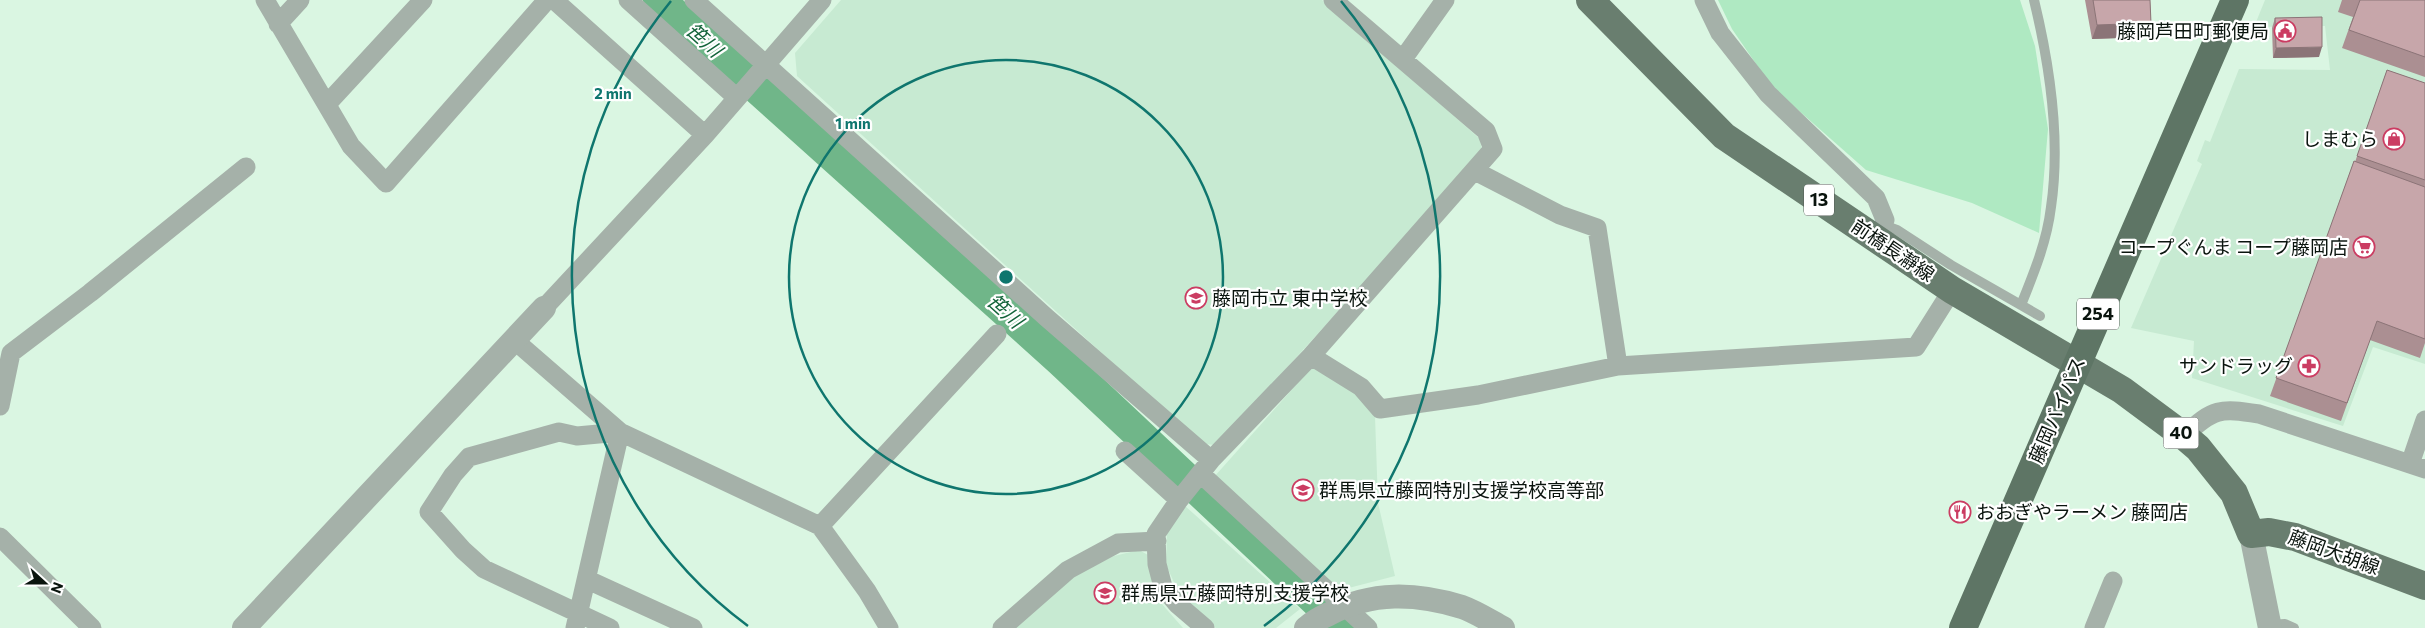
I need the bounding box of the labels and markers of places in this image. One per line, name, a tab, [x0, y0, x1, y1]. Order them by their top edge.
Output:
place label: 藤岡芦田町郵便局	[2117, 19, 2269, 42]
public building icon: 藤岡芦田町郵便局	[2273, 19, 2297, 43]
place label: しまむら	[2302, 127, 2378, 150]
shop icon: しまむら	[2382, 127, 2406, 151]
place label: コープぐんま コープ藤岡店	[2119, 235, 2348, 258]
supermarket icon: コープぐんま コープ藤岡店	[2352, 235, 2376, 259]
centre of rings	[997, 268, 1015, 286]
school or university icon: 藤岡市立 東中学校	[1184, 286, 1208, 310]
place label: 藤岡市立 東中学校	[1212, 286, 1368, 309]
place label: サンドラッグ	[2179, 354, 2293, 377]
pharmacy icon: サンドラッグ	[2297, 354, 2321, 378]
school or university icon: 群馬県立藤岡特別支援学校高等部	[1291, 478, 1315, 502]
place label: 群馬県立藤岡特別支援学校高等部	[1319, 478, 1604, 501]
restaurant icon: おおぎやラーメン 藤岡店	[1948, 500, 1972, 524]
place label: おおぎやラーメン 藤岡店	[1976, 500, 2188, 523]
school or university icon: 群馬県立藤岡特別支援学校	[1093, 581, 1117, 605]
place label: 群馬県立藤岡特別支援学校	[1121, 581, 1349, 604]

